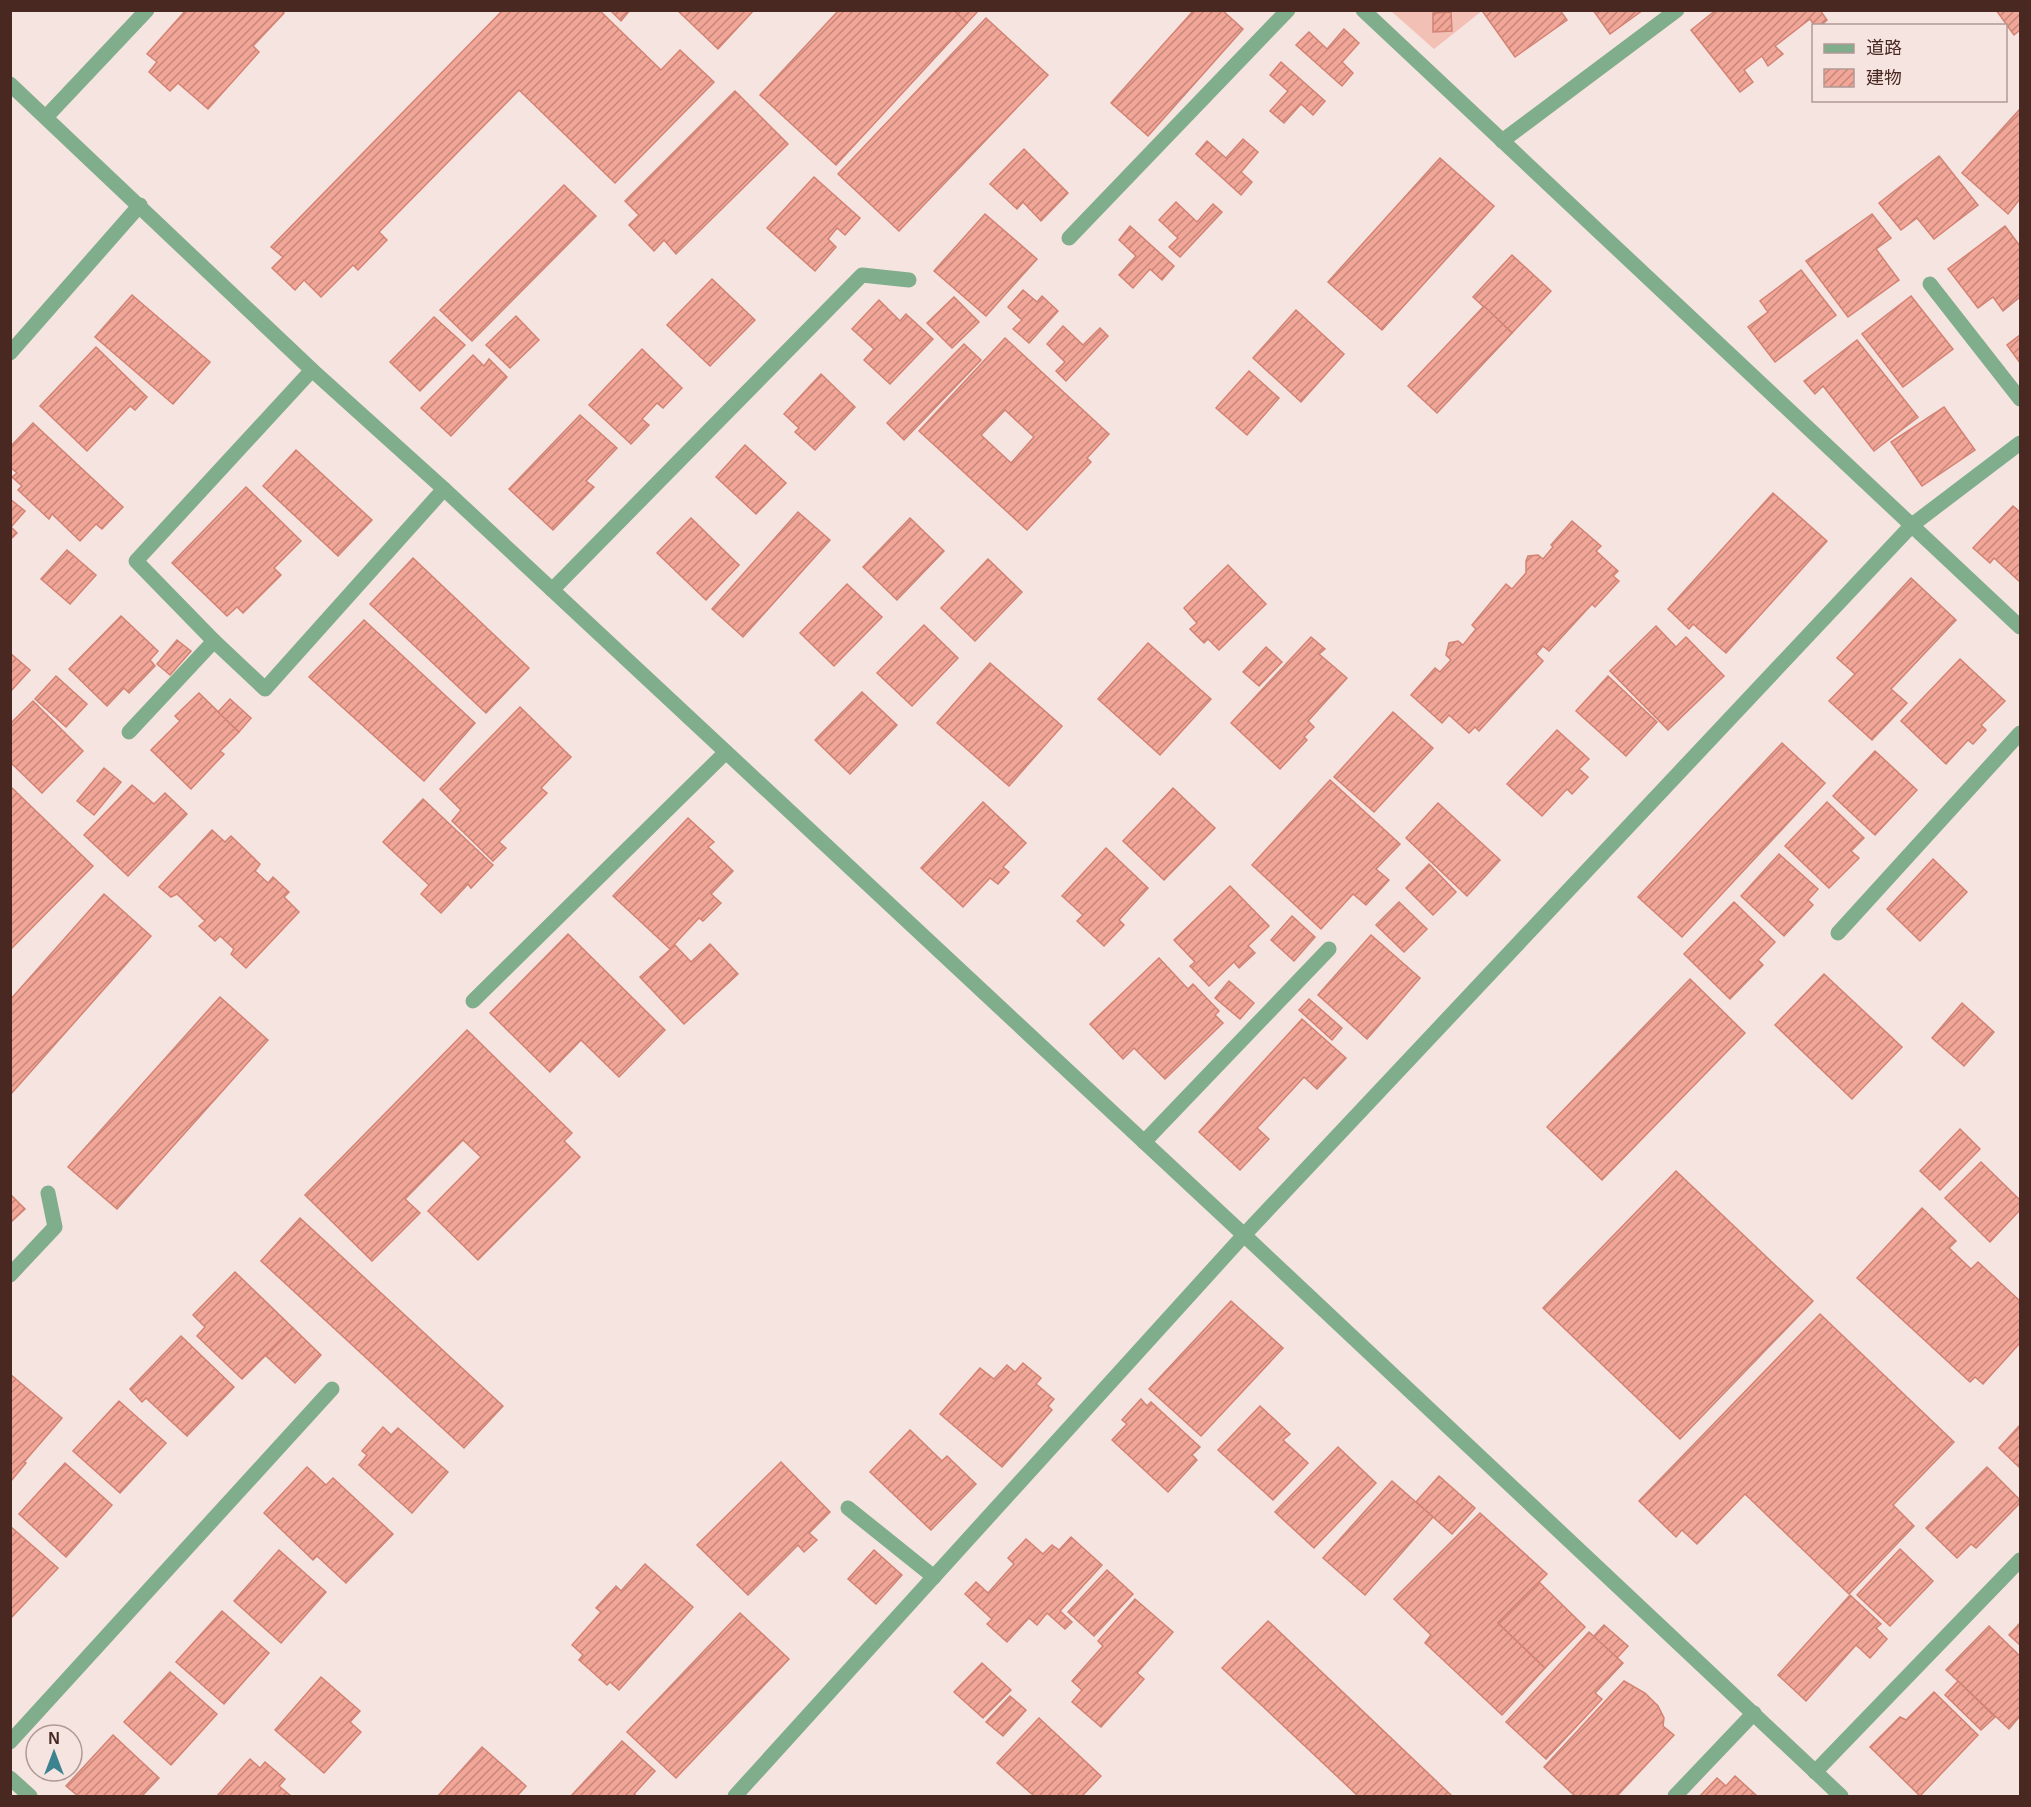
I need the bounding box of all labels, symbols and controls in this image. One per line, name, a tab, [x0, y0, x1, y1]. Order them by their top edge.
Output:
legend	[1812, 24, 2007, 102]
text: 道路	[1866, 38, 1902, 58]
text: 建物	[1866, 68, 1902, 88]
north arrow	[24, 1723, 84, 1783]
text: N	[48, 1730, 60, 1747]

